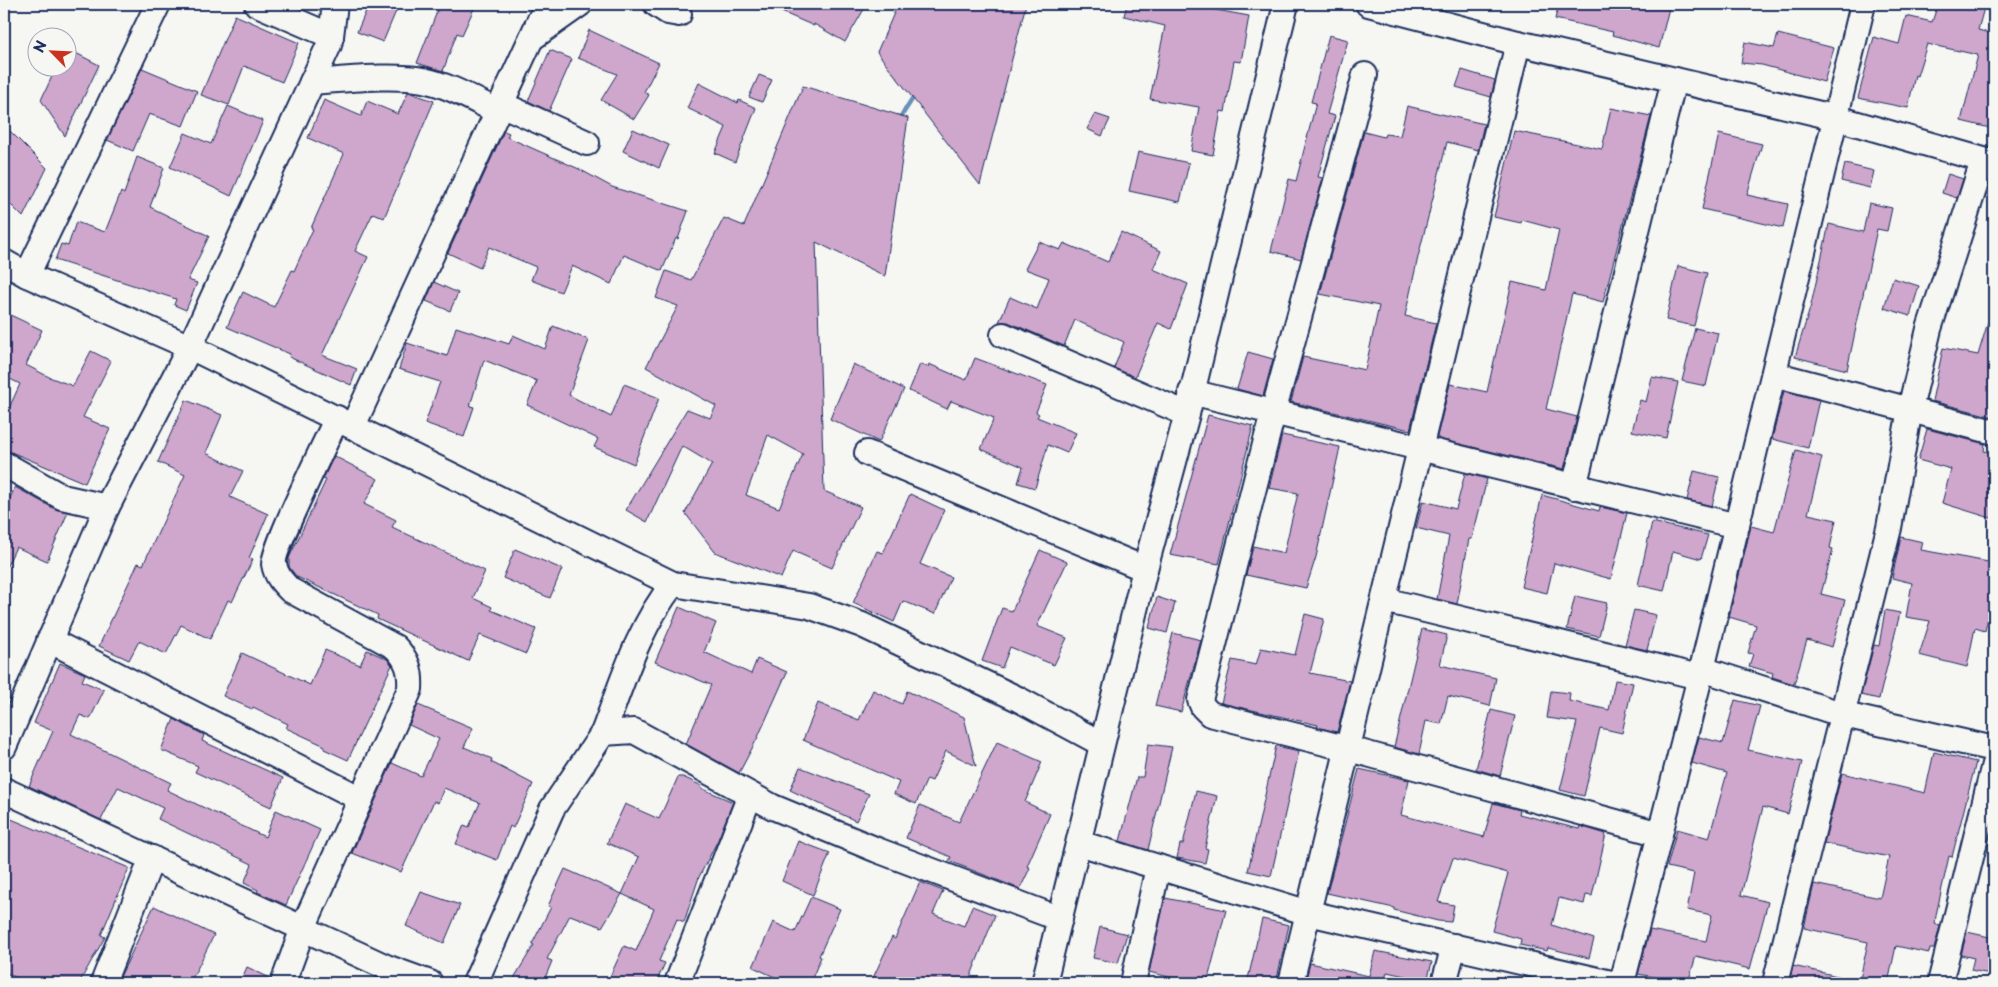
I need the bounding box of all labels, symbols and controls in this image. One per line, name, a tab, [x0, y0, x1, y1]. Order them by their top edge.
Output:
north arrow	[28, 28, 78, 78]
text: N	[28, 37, 52, 56]

